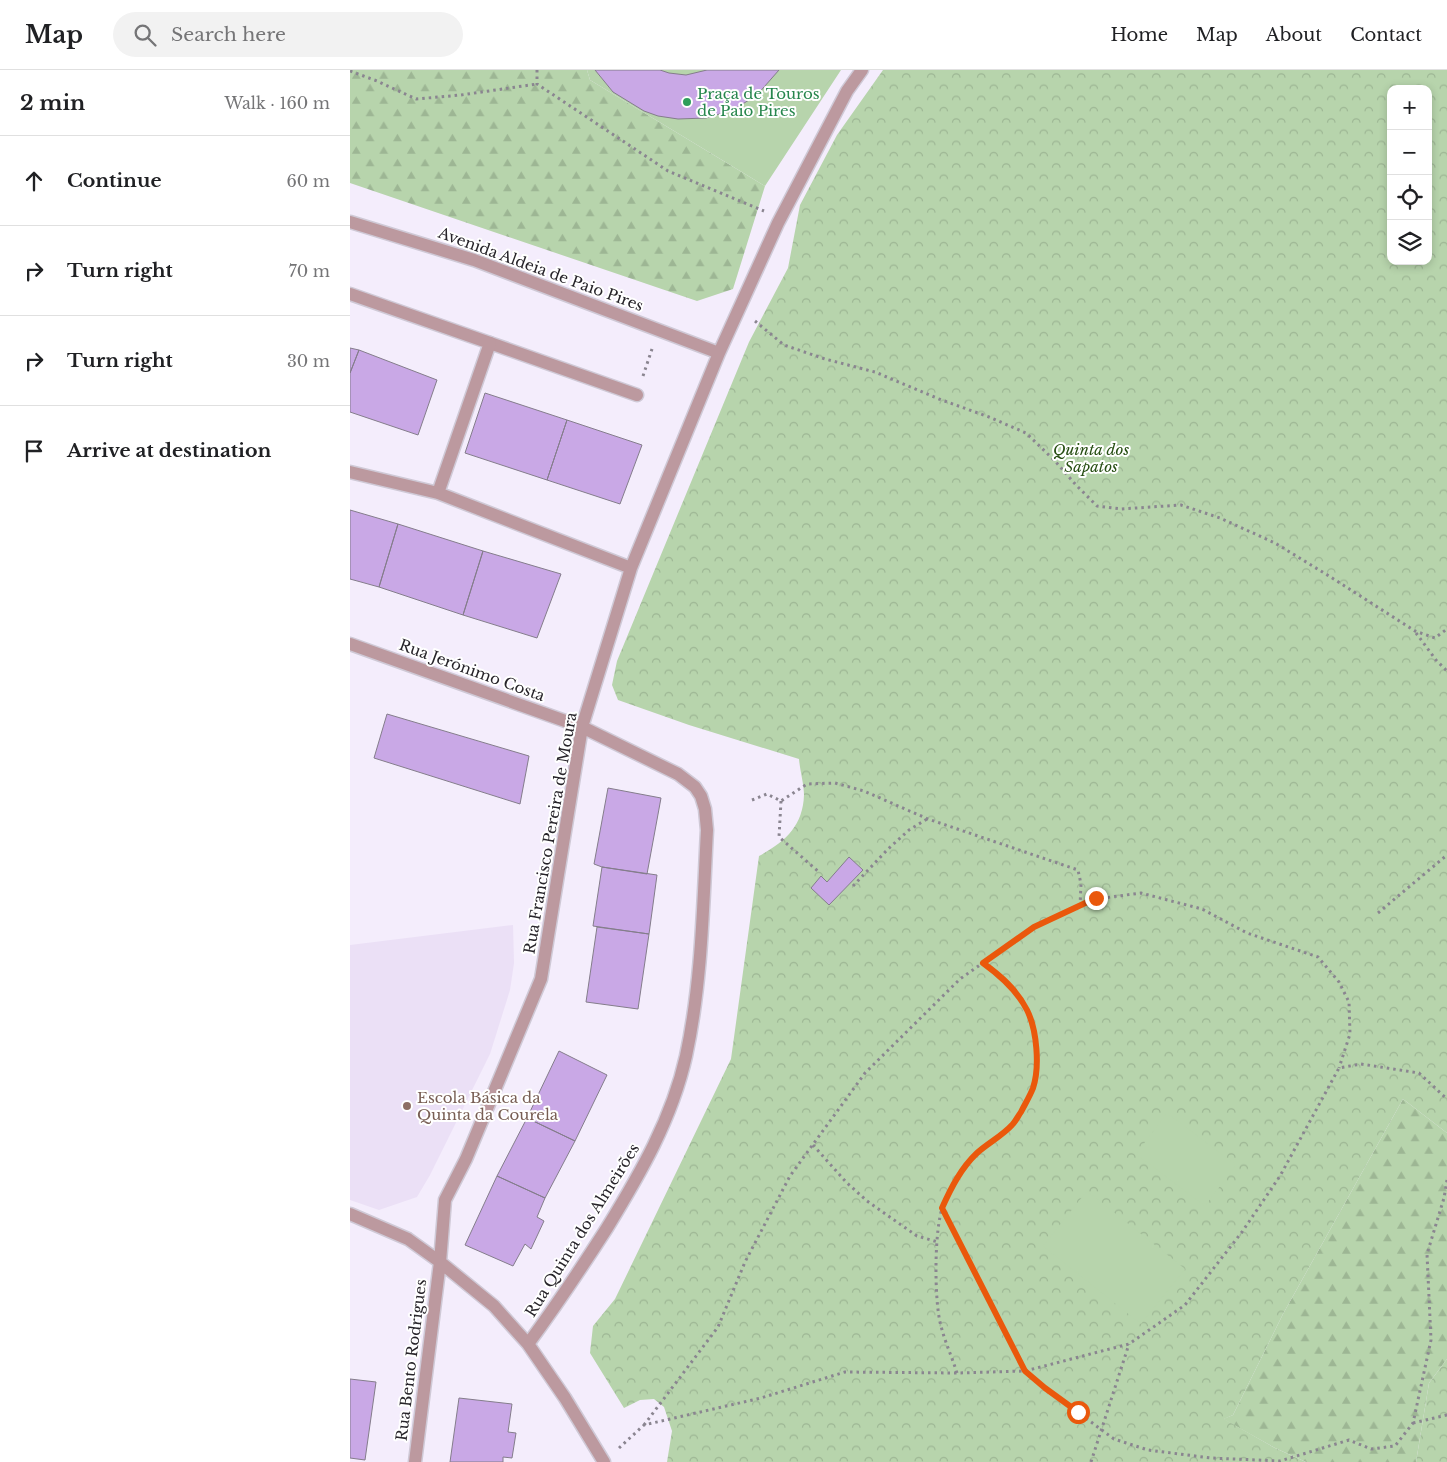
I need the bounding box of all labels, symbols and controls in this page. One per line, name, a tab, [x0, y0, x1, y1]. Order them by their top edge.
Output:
search box	[113, 12, 463, 57]
text: Map	[25, 20, 83, 49]
icon: search	[131, 21, 159, 49]
text: Search here	[171, 23, 286, 46]
text: Home	[1110, 24, 1168, 46]
text: Map	[1196, 24, 1238, 46]
text: About	[1266, 24, 1322, 46]
text: Contact	[1350, 24, 1422, 46]
place label: Praça de Touros de Paio Pires	[697, 84, 820, 120]
map controls	[1387, 85, 1432, 265]
button: +	[1387, 85, 1432, 130]
text: 2 min	[20, 90, 85, 116]
text: Walk · 160 m	[225, 93, 330, 113]
marker: Praça de Touros de Paio Pires	[681, 96, 693, 108]
button: −	[1387, 130, 1432, 175]
icon: ahead	[20, 167, 48, 195]
text: Continue	[67, 169, 162, 192]
text: 60 m	[287, 171, 330, 191]
button: locate	[1387, 175, 1432, 220]
button: layers	[1387, 220, 1432, 265]
street label: Avenida Aldeia de Paio Pires	[435, 223, 646, 315]
icon: right	[20, 257, 48, 285]
text: Turn right	[67, 259, 173, 282]
text: 70 m	[289, 261, 330, 281]
icon: right	[20, 347, 48, 375]
text: Turn right	[67, 349, 173, 372]
text: 30 m	[287, 351, 330, 371]
icon: arrive	[20, 437, 48, 465]
text: Arrive at destination	[67, 439, 271, 462]
park label: Quinta dos Sapatos	[1053, 440, 1129, 476]
street label: Rua Jerónimo Costa	[397, 635, 548, 705]
street label: Rua Francisco Pereira de Moura	[519, 710, 581, 955]
route end	[1085, 887, 1108, 910]
place label: Escola Básica da Quinta da Courela	[417, 1088, 559, 1124]
marker: Escola Básica da Quinta da Courela	[401, 1100, 413, 1112]
street label: Rua Quinta dos Almeirões	[521, 1140, 643, 1320]
street label: Rua Bento Rodrigues	[392, 1278, 430, 1442]
route start	[1067, 1401, 1090, 1424]

